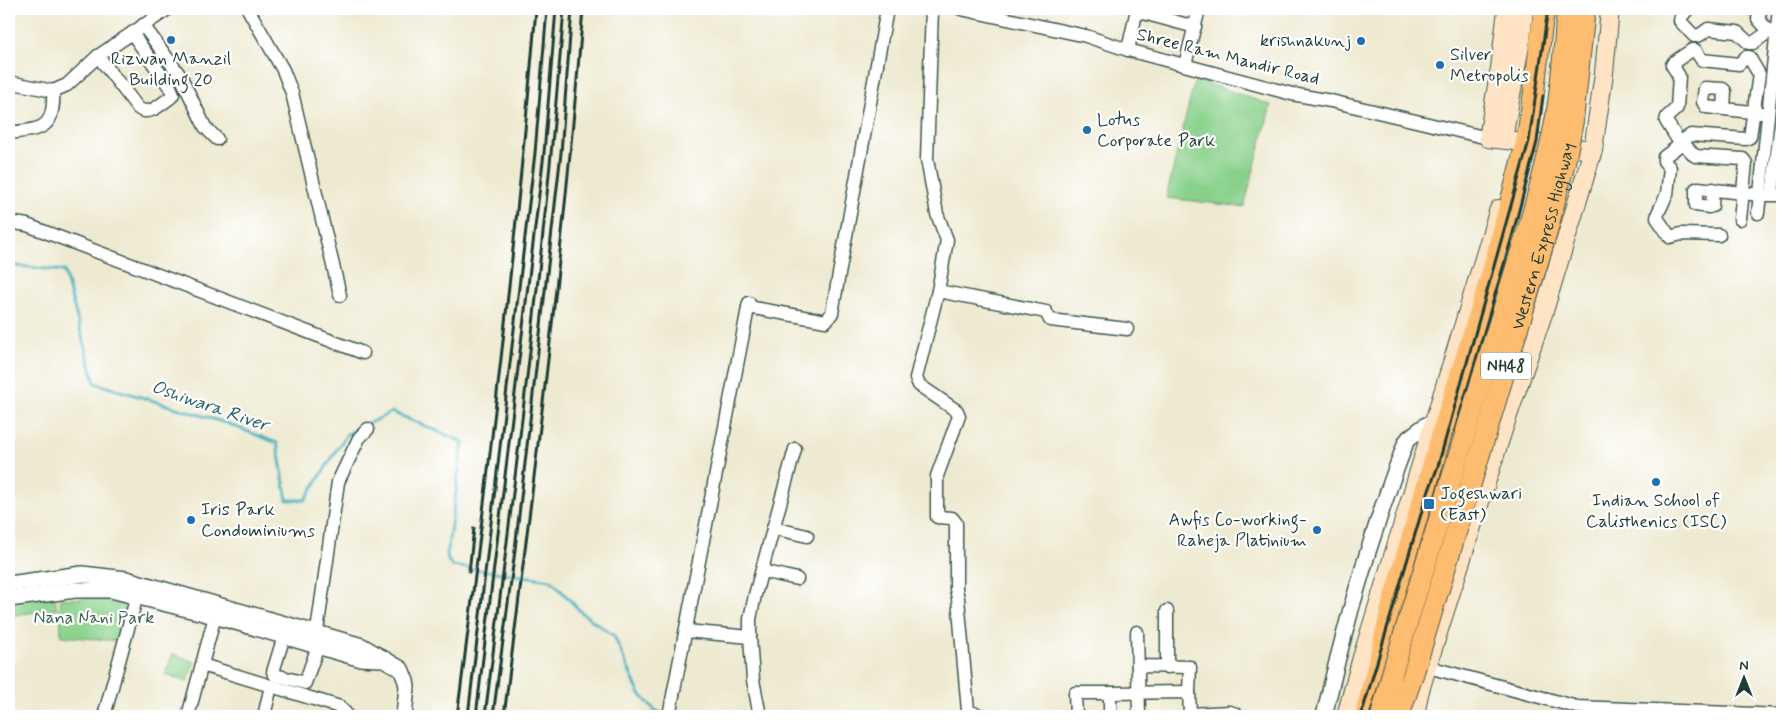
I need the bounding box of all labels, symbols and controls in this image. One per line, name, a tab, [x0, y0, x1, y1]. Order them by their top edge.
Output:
street label: Shree Ram Mandir Road	[1134, 23, 1322, 91]
place label: krishnakunj	[1260, 29, 1351, 53]
marker: Rizwan Manzil Building 20	[165, 34, 177, 46]
marker: krishnakunj	[1355, 35, 1367, 47]
place label: Silver Metropolis	[1450, 43, 1529, 88]
place label: Rizwan Manzil Building 20	[111, 47, 231, 94]
marker: Silver Metropolis	[1434, 59, 1446, 71]
place label: Lotus Corporate Park	[1097, 108, 1215, 153]
marker: Lotus Corporate Park	[1081, 124, 1093, 136]
street label: Western Express Highway	[1506, 141, 1581, 333]
road number: NH48	[1481, 352, 1531, 380]
water label: Oshiwara River	[148, 374, 275, 439]
marker: Indian School of Calisthenics (ISC)	[1650, 476, 1662, 488]
place label: Jogeshwari (East)	[1440, 482, 1522, 527]
place label: Indian School of Calisthenics (ISC)	[1586, 489, 1727, 534]
marker: Jogeshwari (East)	[1422, 497, 1436, 511]
place label: Iris Park Condominiums	[201, 498, 315, 543]
place label: Awfis Co-working- Raheja Platinium	[1169, 508, 1307, 553]
marker: Iris Park Condominiums	[185, 514, 197, 526]
marker: Awfis Co-working- Raheja Platinium	[1311, 524, 1323, 536]
park label: Nana Nani Park	[34, 606, 154, 630]
north arrow	[1718, 652, 1768, 702]
text: N	[1739, 657, 1749, 675]

